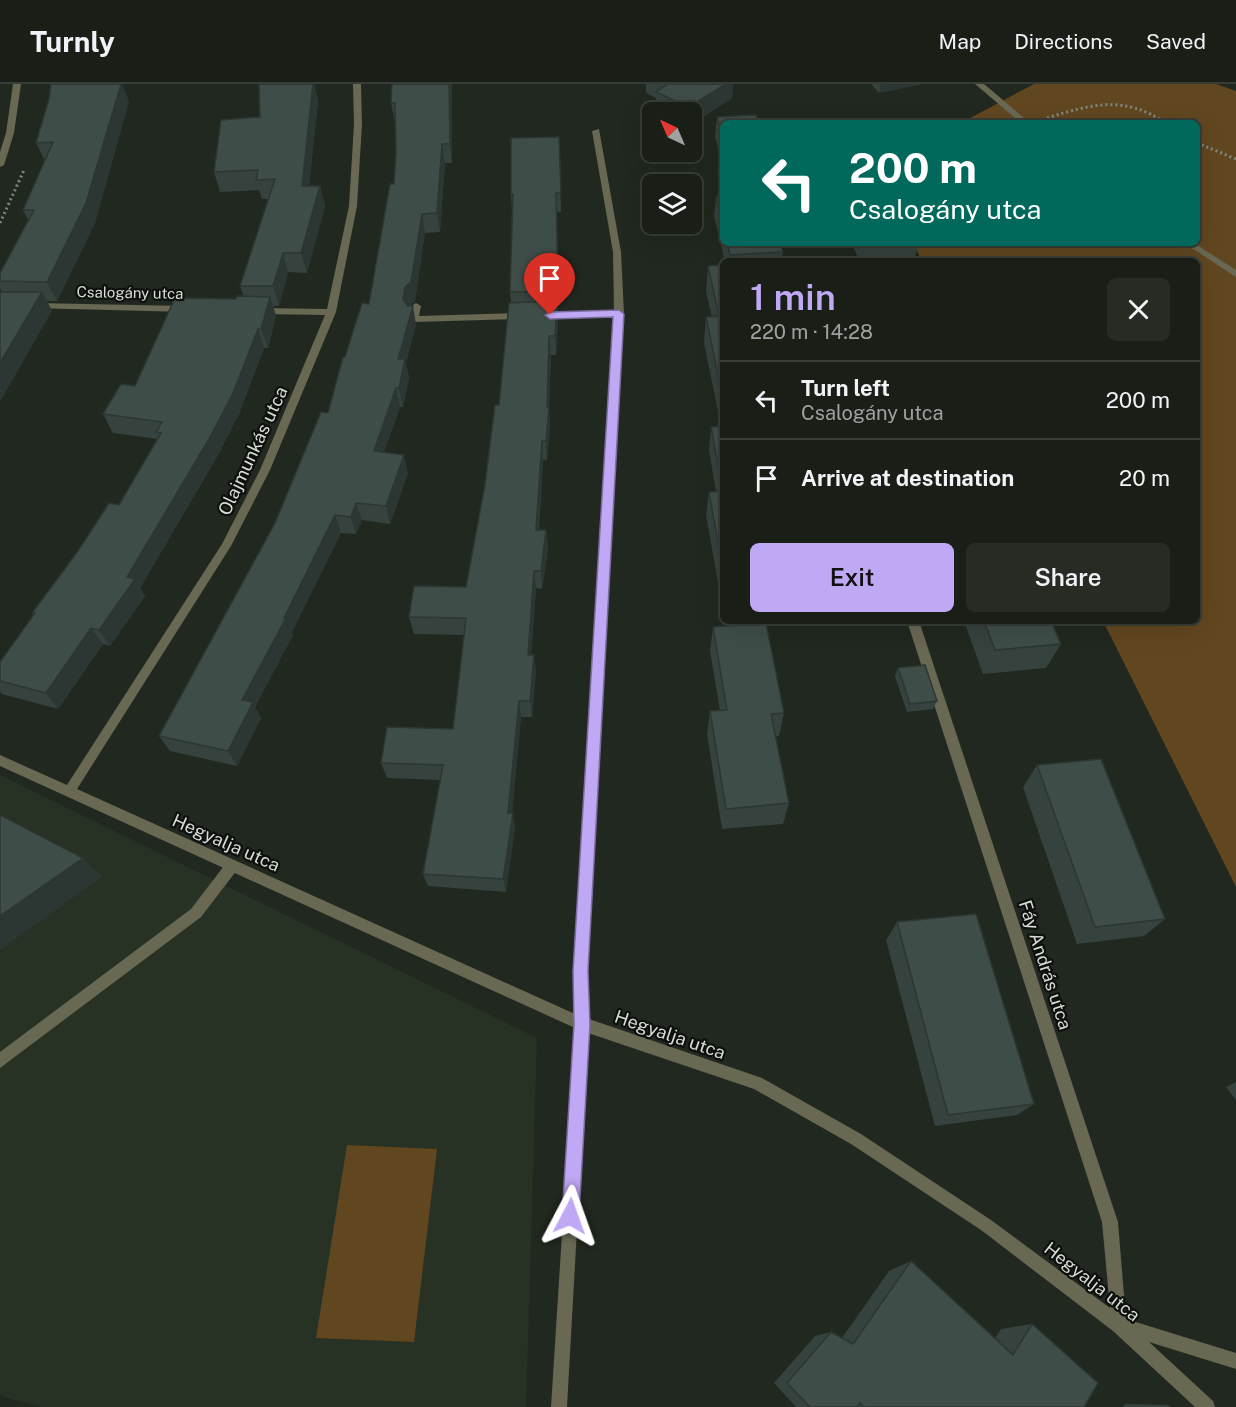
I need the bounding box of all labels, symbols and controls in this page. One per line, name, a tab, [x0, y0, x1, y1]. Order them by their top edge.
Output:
text: Turnly	[30, 25, 115, 58]
text: Map	[939, 29, 981, 54]
text: Directions	[1014, 29, 1113, 54]
text: Saved	[1146, 29, 1206, 54]
north arrow	[642, 102, 702, 162]
map controls	[642, 102, 702, 234]
text: 200 m	[849, 143, 977, 192]
icon: left	[750, 144, 828, 222]
button: layers	[642, 174, 702, 234]
text: Csalogány utca	[849, 193, 1042, 225]
pin	[524, 253, 575, 315]
icon: arrive	[533, 262, 566, 295]
text: 1 min	[750, 276, 836, 318]
button: close	[1107, 278, 1170, 341]
street label: Csalogány utca	[76, 283, 184, 302]
text: 220 m · 14:28	[750, 320, 873, 344]
text: Turn left	[801, 375, 890, 401]
street label: Olajmunkás utca	[213, 383, 292, 519]
icon: left	[750, 384, 783, 417]
text: 200 m	[1106, 387, 1170, 413]
text: Csalogány utca	[801, 401, 944, 425]
icon: arrive	[750, 462, 783, 495]
text: Arrive at destination	[801, 465, 1014, 491]
text: 20 m	[1119, 465, 1170, 491]
button: Exit	[750, 543, 954, 612]
button: Share	[966, 543, 1170, 612]
street label: Hegyalja utca	[169, 809, 283, 876]
street label: Fáy András utca	[1015, 897, 1076, 1032]
street label: Hegyalja utca	[612, 1006, 728, 1063]
position arrow	[538, 1184, 602, 1248]
street label: Hegyalja utca	[1040, 1238, 1144, 1326]

